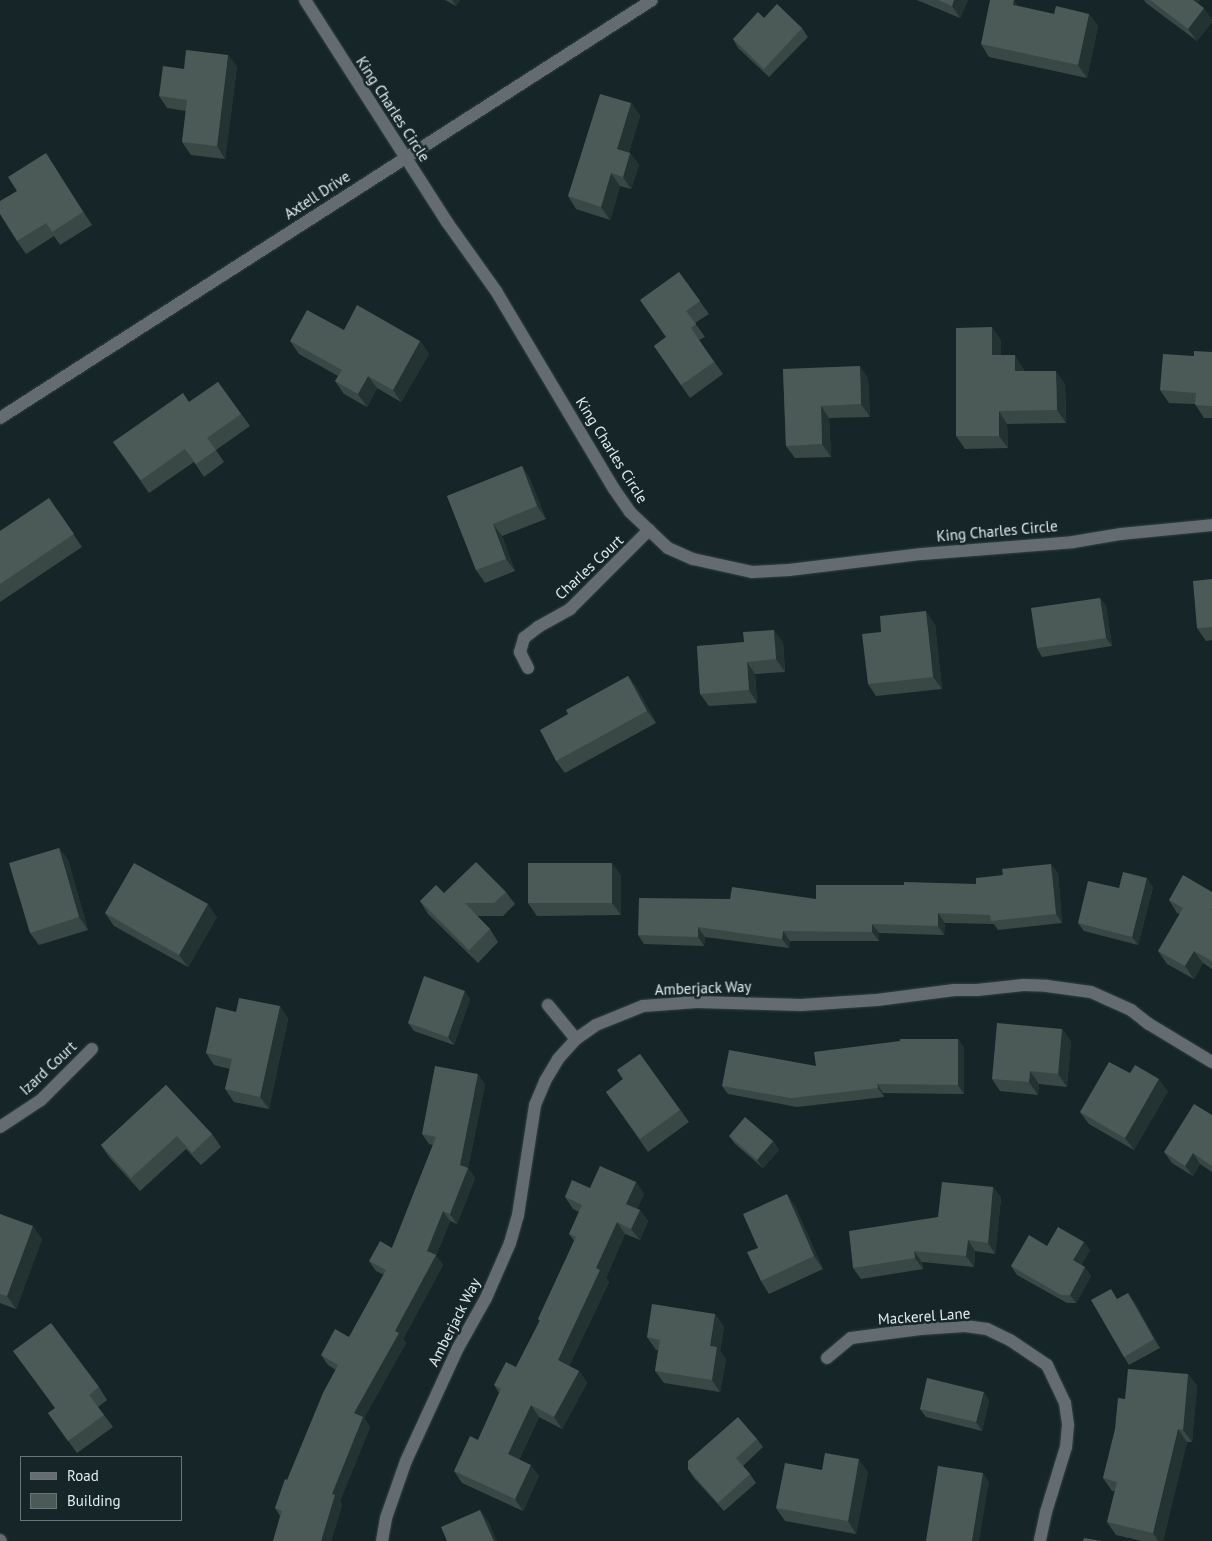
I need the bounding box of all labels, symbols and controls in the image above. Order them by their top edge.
street label: King Charles Circle [352,53,434,165]
street label: Axtell Drive [281,167,353,223]
street label: King Charles Circle [572,394,652,506]
street label: King Charles Circle [936,517,1058,545]
street label: Charles Court [551,531,627,603]
street label: Amberjack Way [654,977,752,999]
street label: Izard Court [16,1037,80,1099]
street label: Amberjack Way [424,1275,484,1369]
street label: Mackerel Lane [877,1304,971,1328]
legend [20,1456,182,1521]
text: Road [67,1466,99,1485]
text: Building [67,1491,121,1510]

